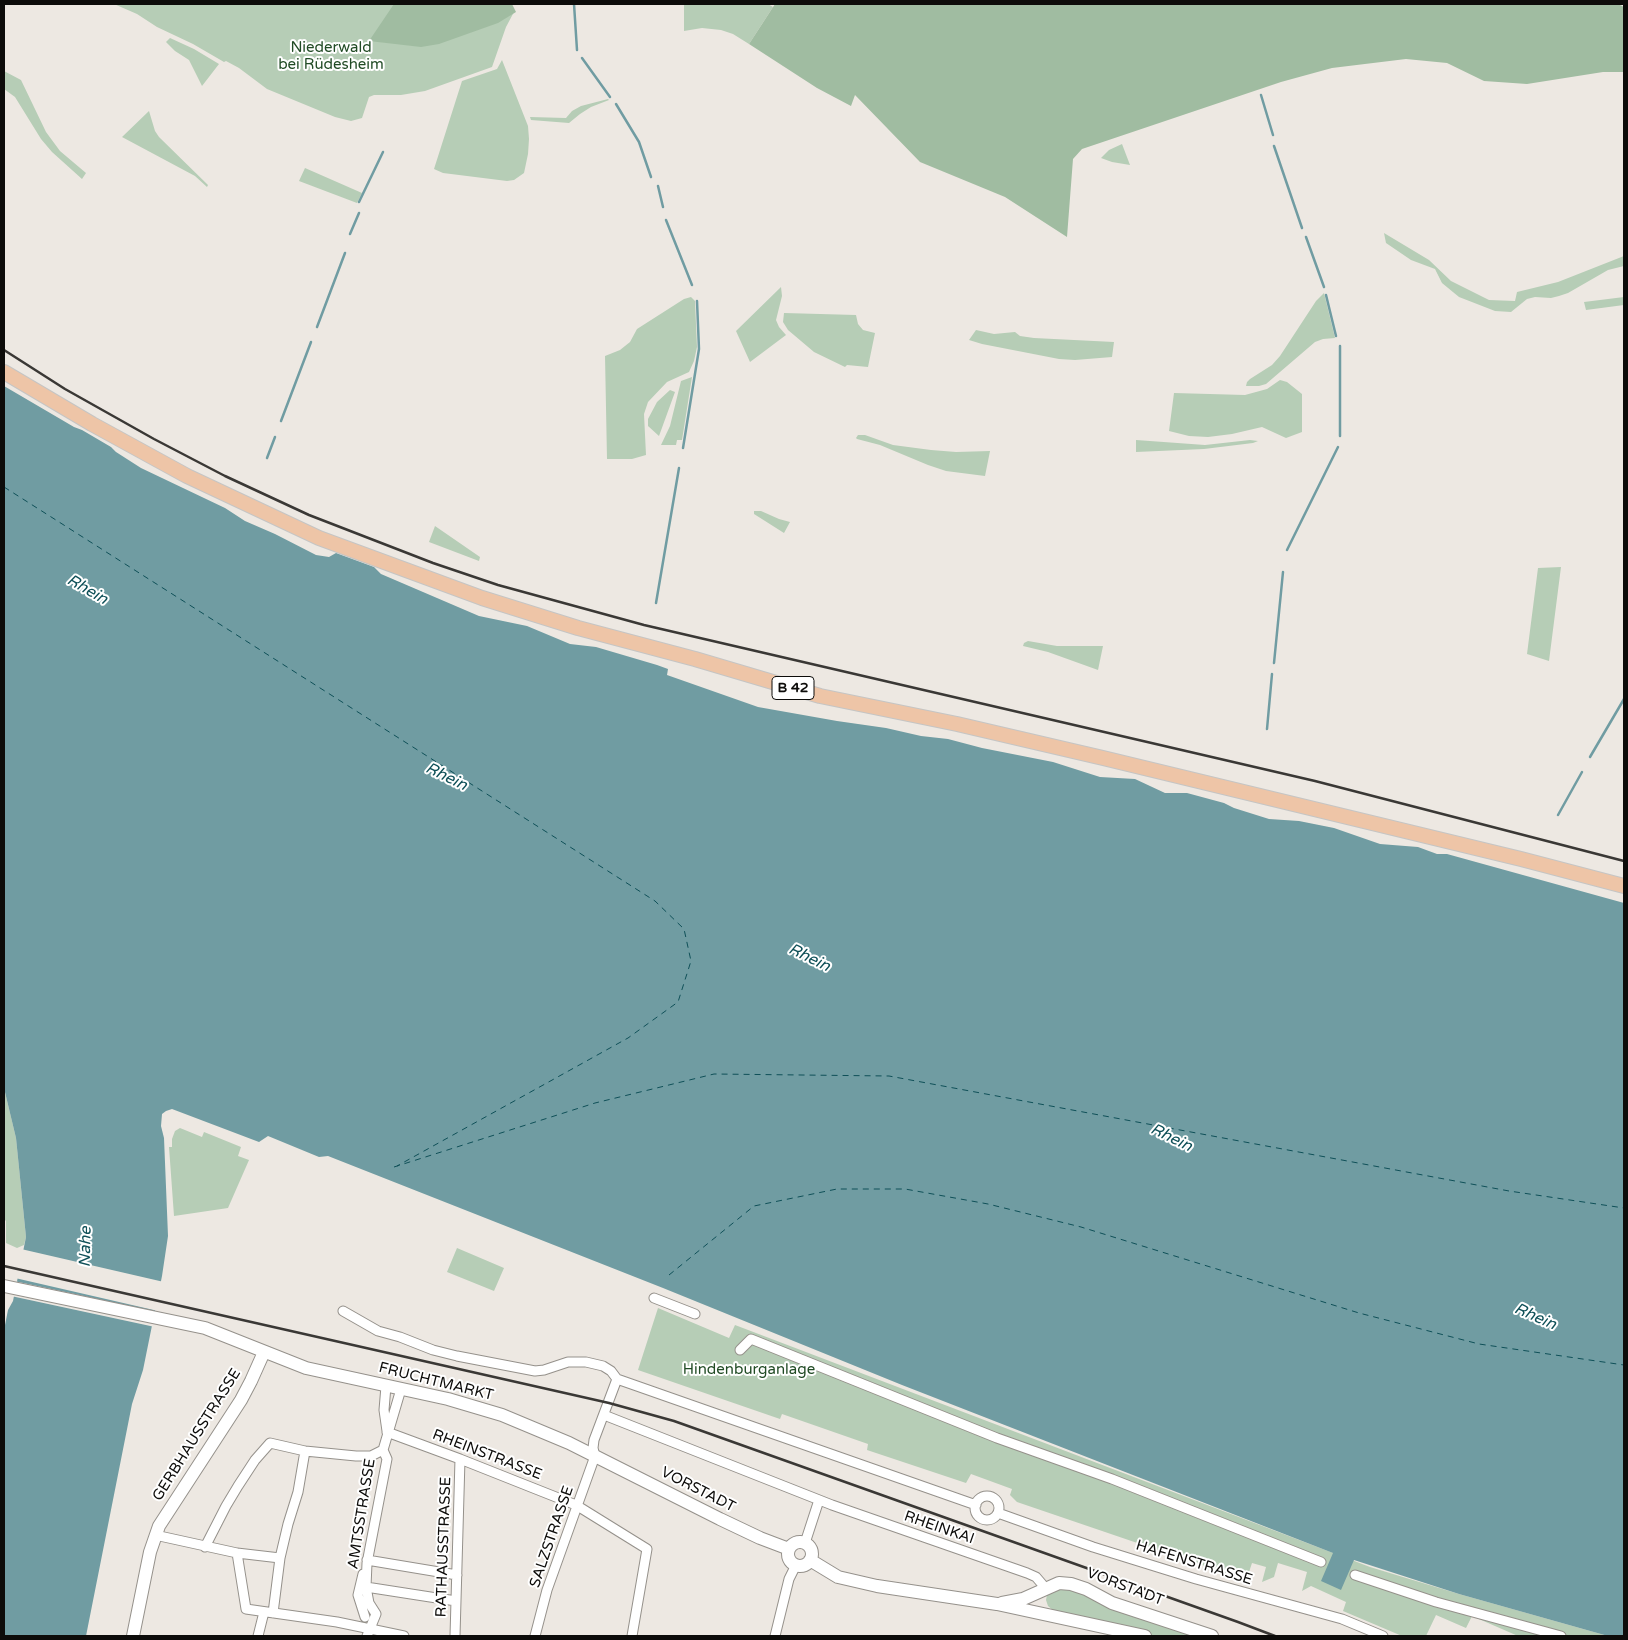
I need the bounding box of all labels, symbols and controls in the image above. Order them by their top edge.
park label: Niederwald bei Rüdesheim [278,39,384,74]
water label: Rhein [63,571,111,609]
road number: B 42 [772,676,814,700]
water label: Rhein [422,759,470,795]
water label: Rhein [785,940,833,976]
water label: Rhein [1147,1120,1195,1156]
water label: Nahe [76,1227,96,1267]
water label: Rhein [1511,1299,1559,1335]
street label: FRUCHTMARKT [377,1359,495,1405]
park label: Hindenburganlage [683,1361,815,1379]
street label: GERBHAUSSTRASSE [149,1366,245,1504]
street label: RHEINSTRASSE [430,1426,544,1484]
street label: AMTSSTRASSE [344,1457,380,1571]
street label: VORSTADT [658,1464,738,1516]
street label: RATHAUSSTRASSE [433,1476,455,1618]
street label: SALZSTRASSE [526,1484,578,1590]
street label: RHEINKAI [902,1508,976,1548]
street label: HAFENSTRASSE [1134,1537,1254,1589]
street label: VORSTADT [1084,1564,1166,1610]

